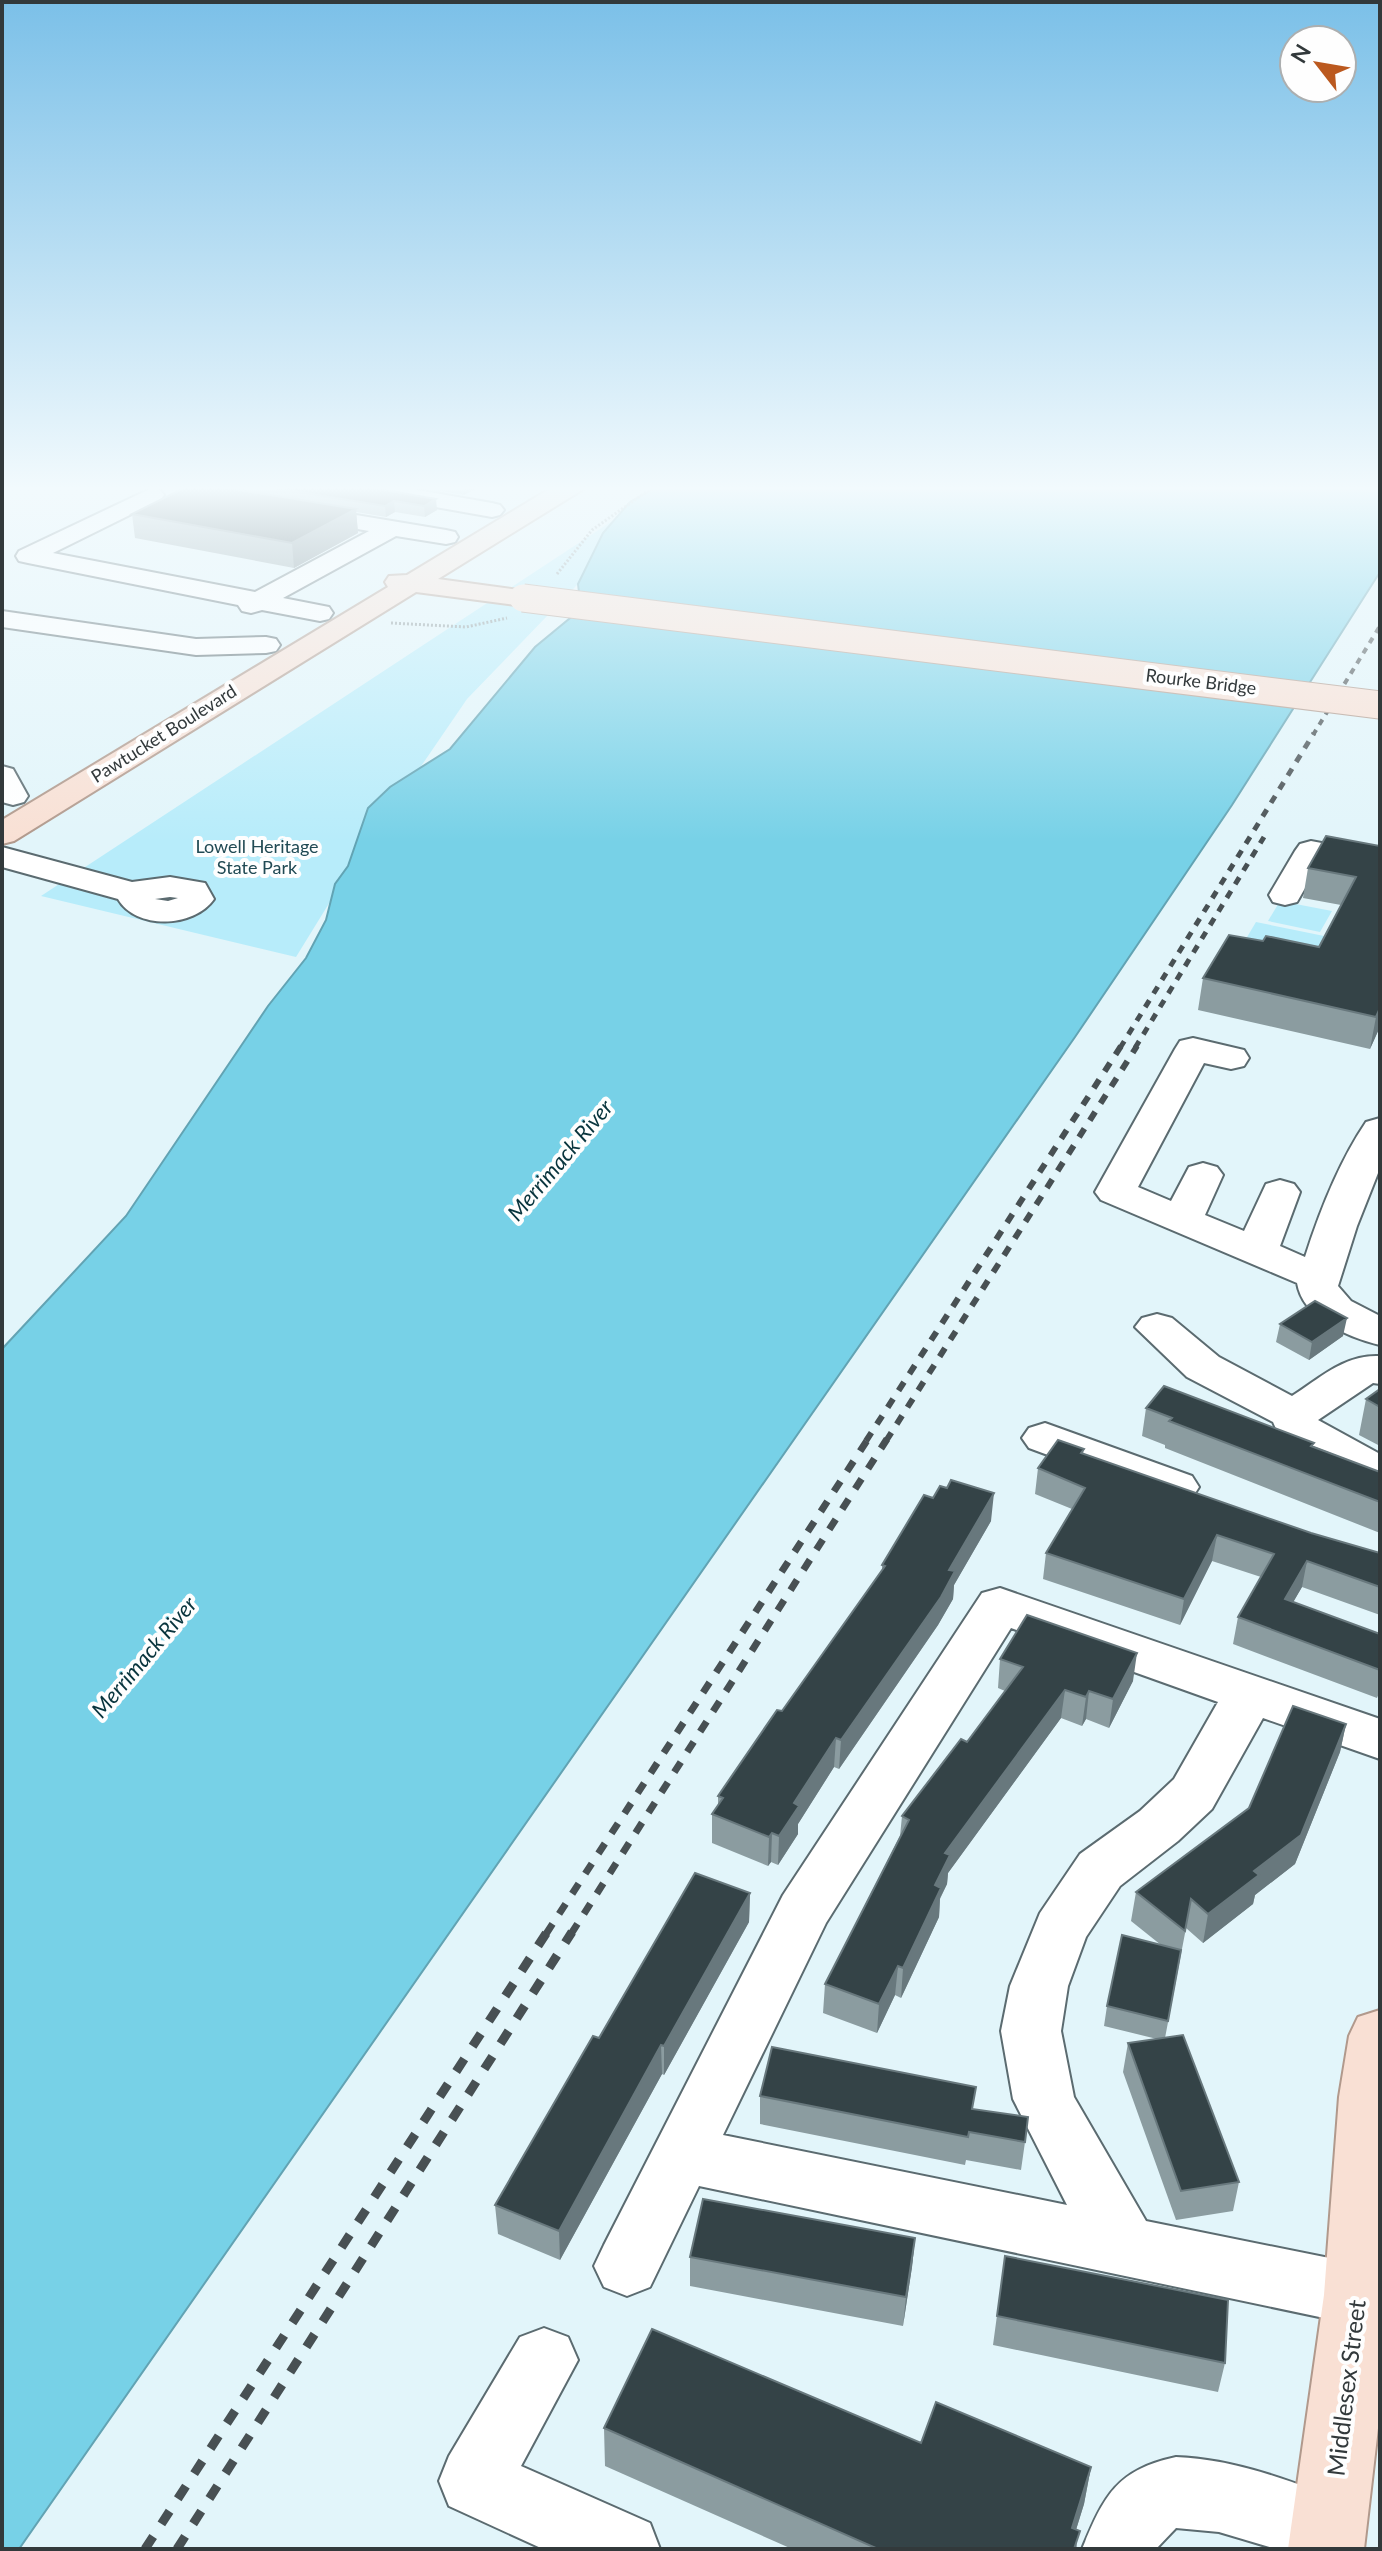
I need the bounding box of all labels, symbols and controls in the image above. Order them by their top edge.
north arrow [1278,24,1358,104]
text: N [1284,39,1316,68]
street label: Rourke Bridge [1145,663,1258,699]
street label: Pawtucket Boulevard [87,679,240,787]
park label: Lowell Heritage State Park [195,835,319,878]
water label: Merrimack River [501,1093,618,1226]
water label: Merrimack River [85,1590,202,1723]
street label: Middlesex Street [1320,2298,1371,2478]

